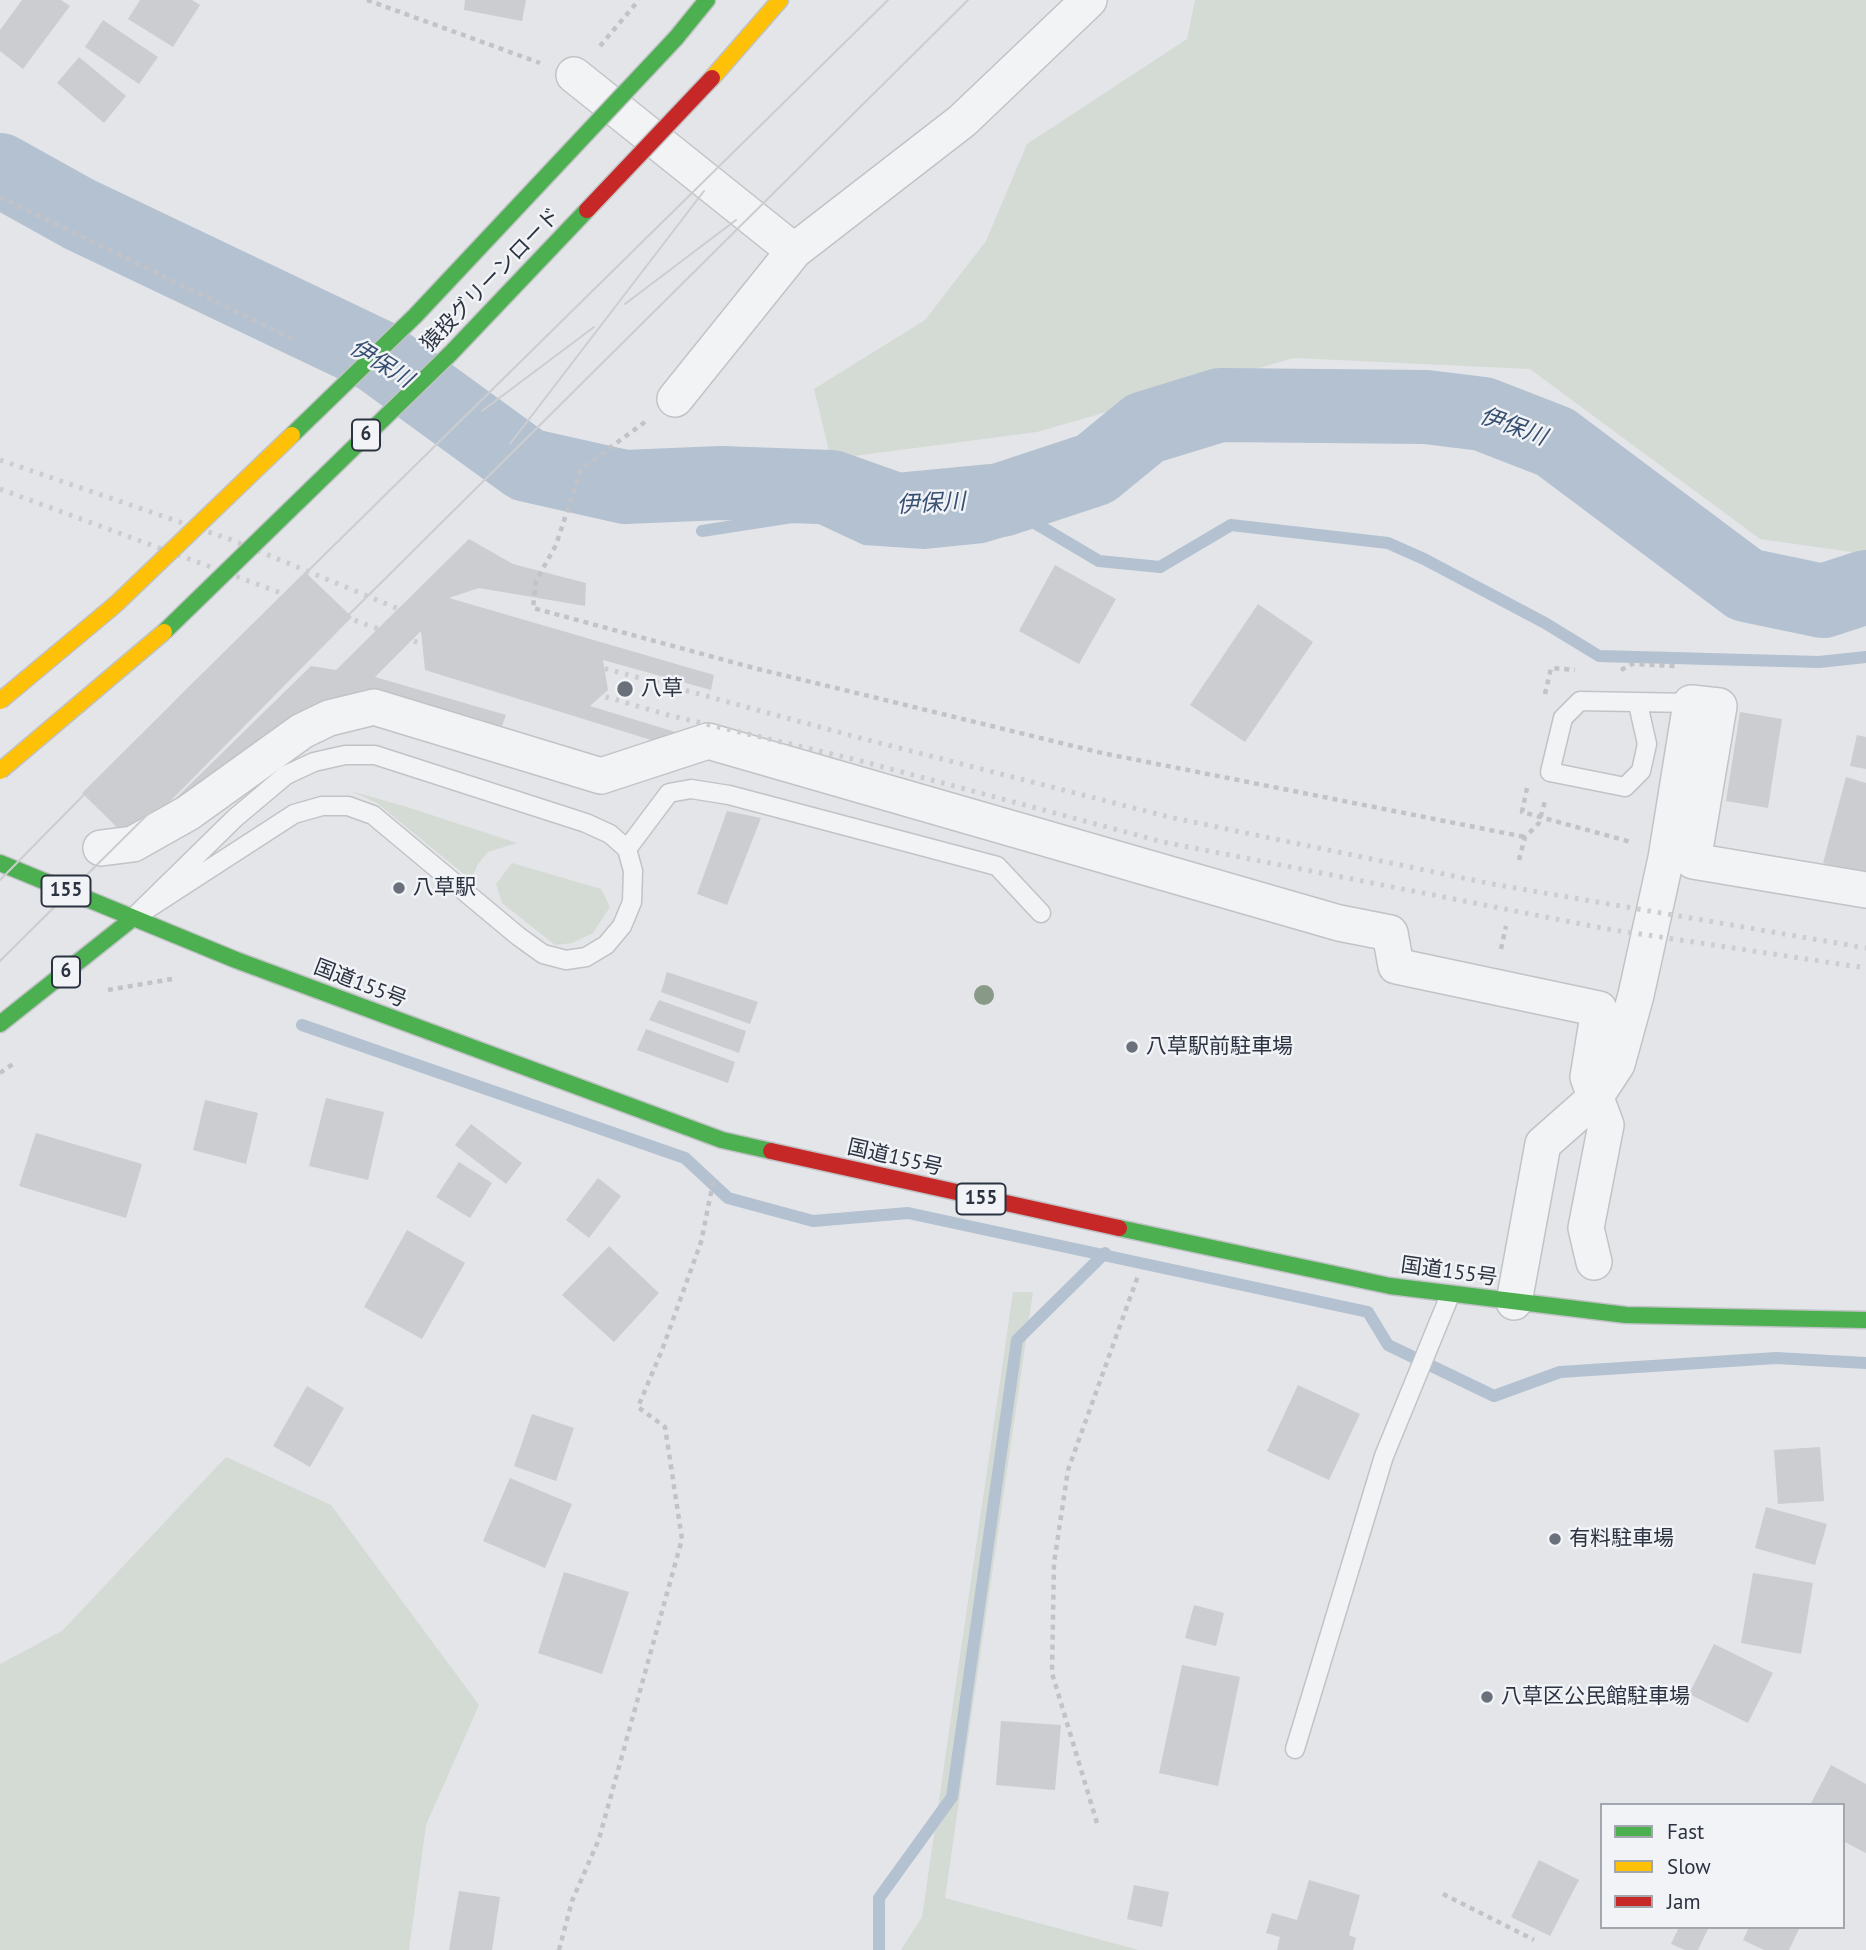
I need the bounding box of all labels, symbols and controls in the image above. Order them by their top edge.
street label: 猿投グリーンロード [416,203,566,357]
water label: 伊保川 [344,334,418,394]
water label: 伊保川 [1476,402,1550,452]
road number: 6 [352,420,380,450]
water label: 伊保川 [896,488,966,520]
place label: 八草 [641,676,683,702]
marker: 八草 [615,679,635,699]
place label: 八草駅 [413,875,476,901]
road number: 155 [42,876,90,906]
marker: 八草駅 [391,880,407,896]
street label: 国道155号 [310,955,410,1013]
road number: 6 [52,956,80,988]
place label: 八草駅前駐車場 [1146,1034,1293,1060]
marker: 八草駅前駐車場 [1124,1039,1140,1055]
street label: 国道155号 [845,1135,945,1181]
road number: 155 [956,1184,1006,1214]
street label: 国道155号 [1399,1253,1499,1291]
place label: 有料駐車場 [1569,1526,1674,1552]
marker: 有料駐車場 [1547,1531,1563,1547]
place label: 八草区公民館駐車場 [1501,1684,1690,1710]
marker: 八草区公民館駐車場 [1479,1689,1495,1705]
legend [1600,1803,1845,1929]
text: Fast [1667,1818,1704,1845]
text: Slow [1667,1853,1711,1880]
text: Jam [1667,1888,1701,1915]

